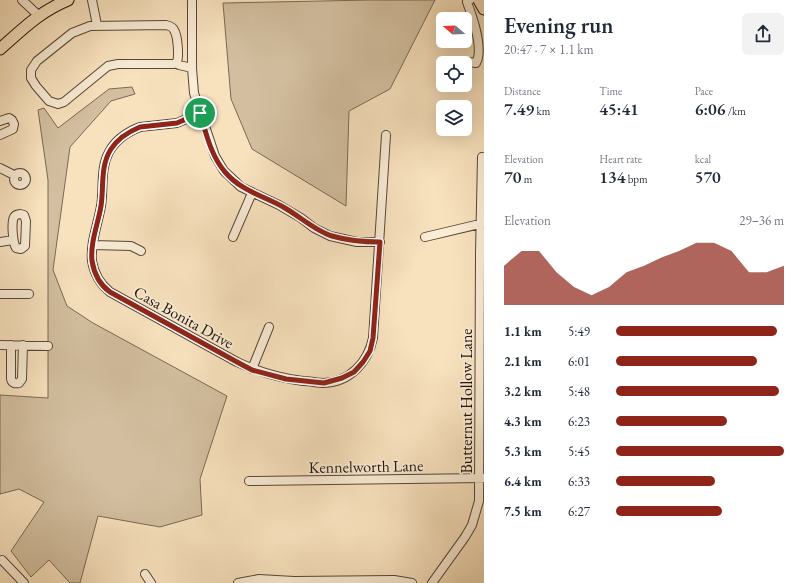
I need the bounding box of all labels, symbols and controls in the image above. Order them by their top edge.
text: Evening run [504,11,613,40]
north arrow [436,12,472,48]
map controls [436,12,472,136]
button: share [742,13,784,55]
text: 20:47 · 7 × 1.1 km [504,41,594,58]
button: locate [436,56,472,92]
text: Distance [504,84,541,98]
text: Time [599,84,622,98]
text: Pace [695,84,713,98]
pin [183,96,217,130]
text: 7.49 [504,98,534,120]
text: 45:41 [599,98,639,120]
text: 6:06 [695,98,725,120]
button: layers [436,100,472,136]
icon: arrive [189,102,211,124]
text: km [534,104,550,118]
text: /km [725,104,746,118]
text: Elevation [504,152,544,166]
text: Heart rate [599,152,642,166]
text: kcal [695,152,711,166]
text: 70 [504,166,521,188]
text: 134 [599,166,626,188]
text: 570 [695,166,721,188]
text: m [521,172,532,186]
text: bpm [626,172,648,186]
text: Elevation [504,212,551,229]
text: 29–36 m [739,212,784,229]
street label: Casa Bonita Drive [130,281,237,354]
text: 1.1 km [504,323,542,340]
text: 5:49 [568,323,590,340]
street label: Butternut Hollow Lane [456,328,477,474]
text: 2.1 km [504,353,542,370]
text: 6:01 [568,353,590,370]
text: 3.2 km [504,383,542,400]
text: 5:48 [568,383,590,400]
text: 4.3 km [504,413,542,430]
text: 6:23 [568,413,590,430]
text: 5.3 km [504,443,542,460]
text: 5:45 [568,443,590,460]
street label: Kennelworth Lane [308,455,424,478]
text: 6.4 km [504,473,542,490]
text: 6:33 [568,473,590,490]
text: 7.5 km [504,503,542,520]
text: 6:27 [568,503,590,520]

